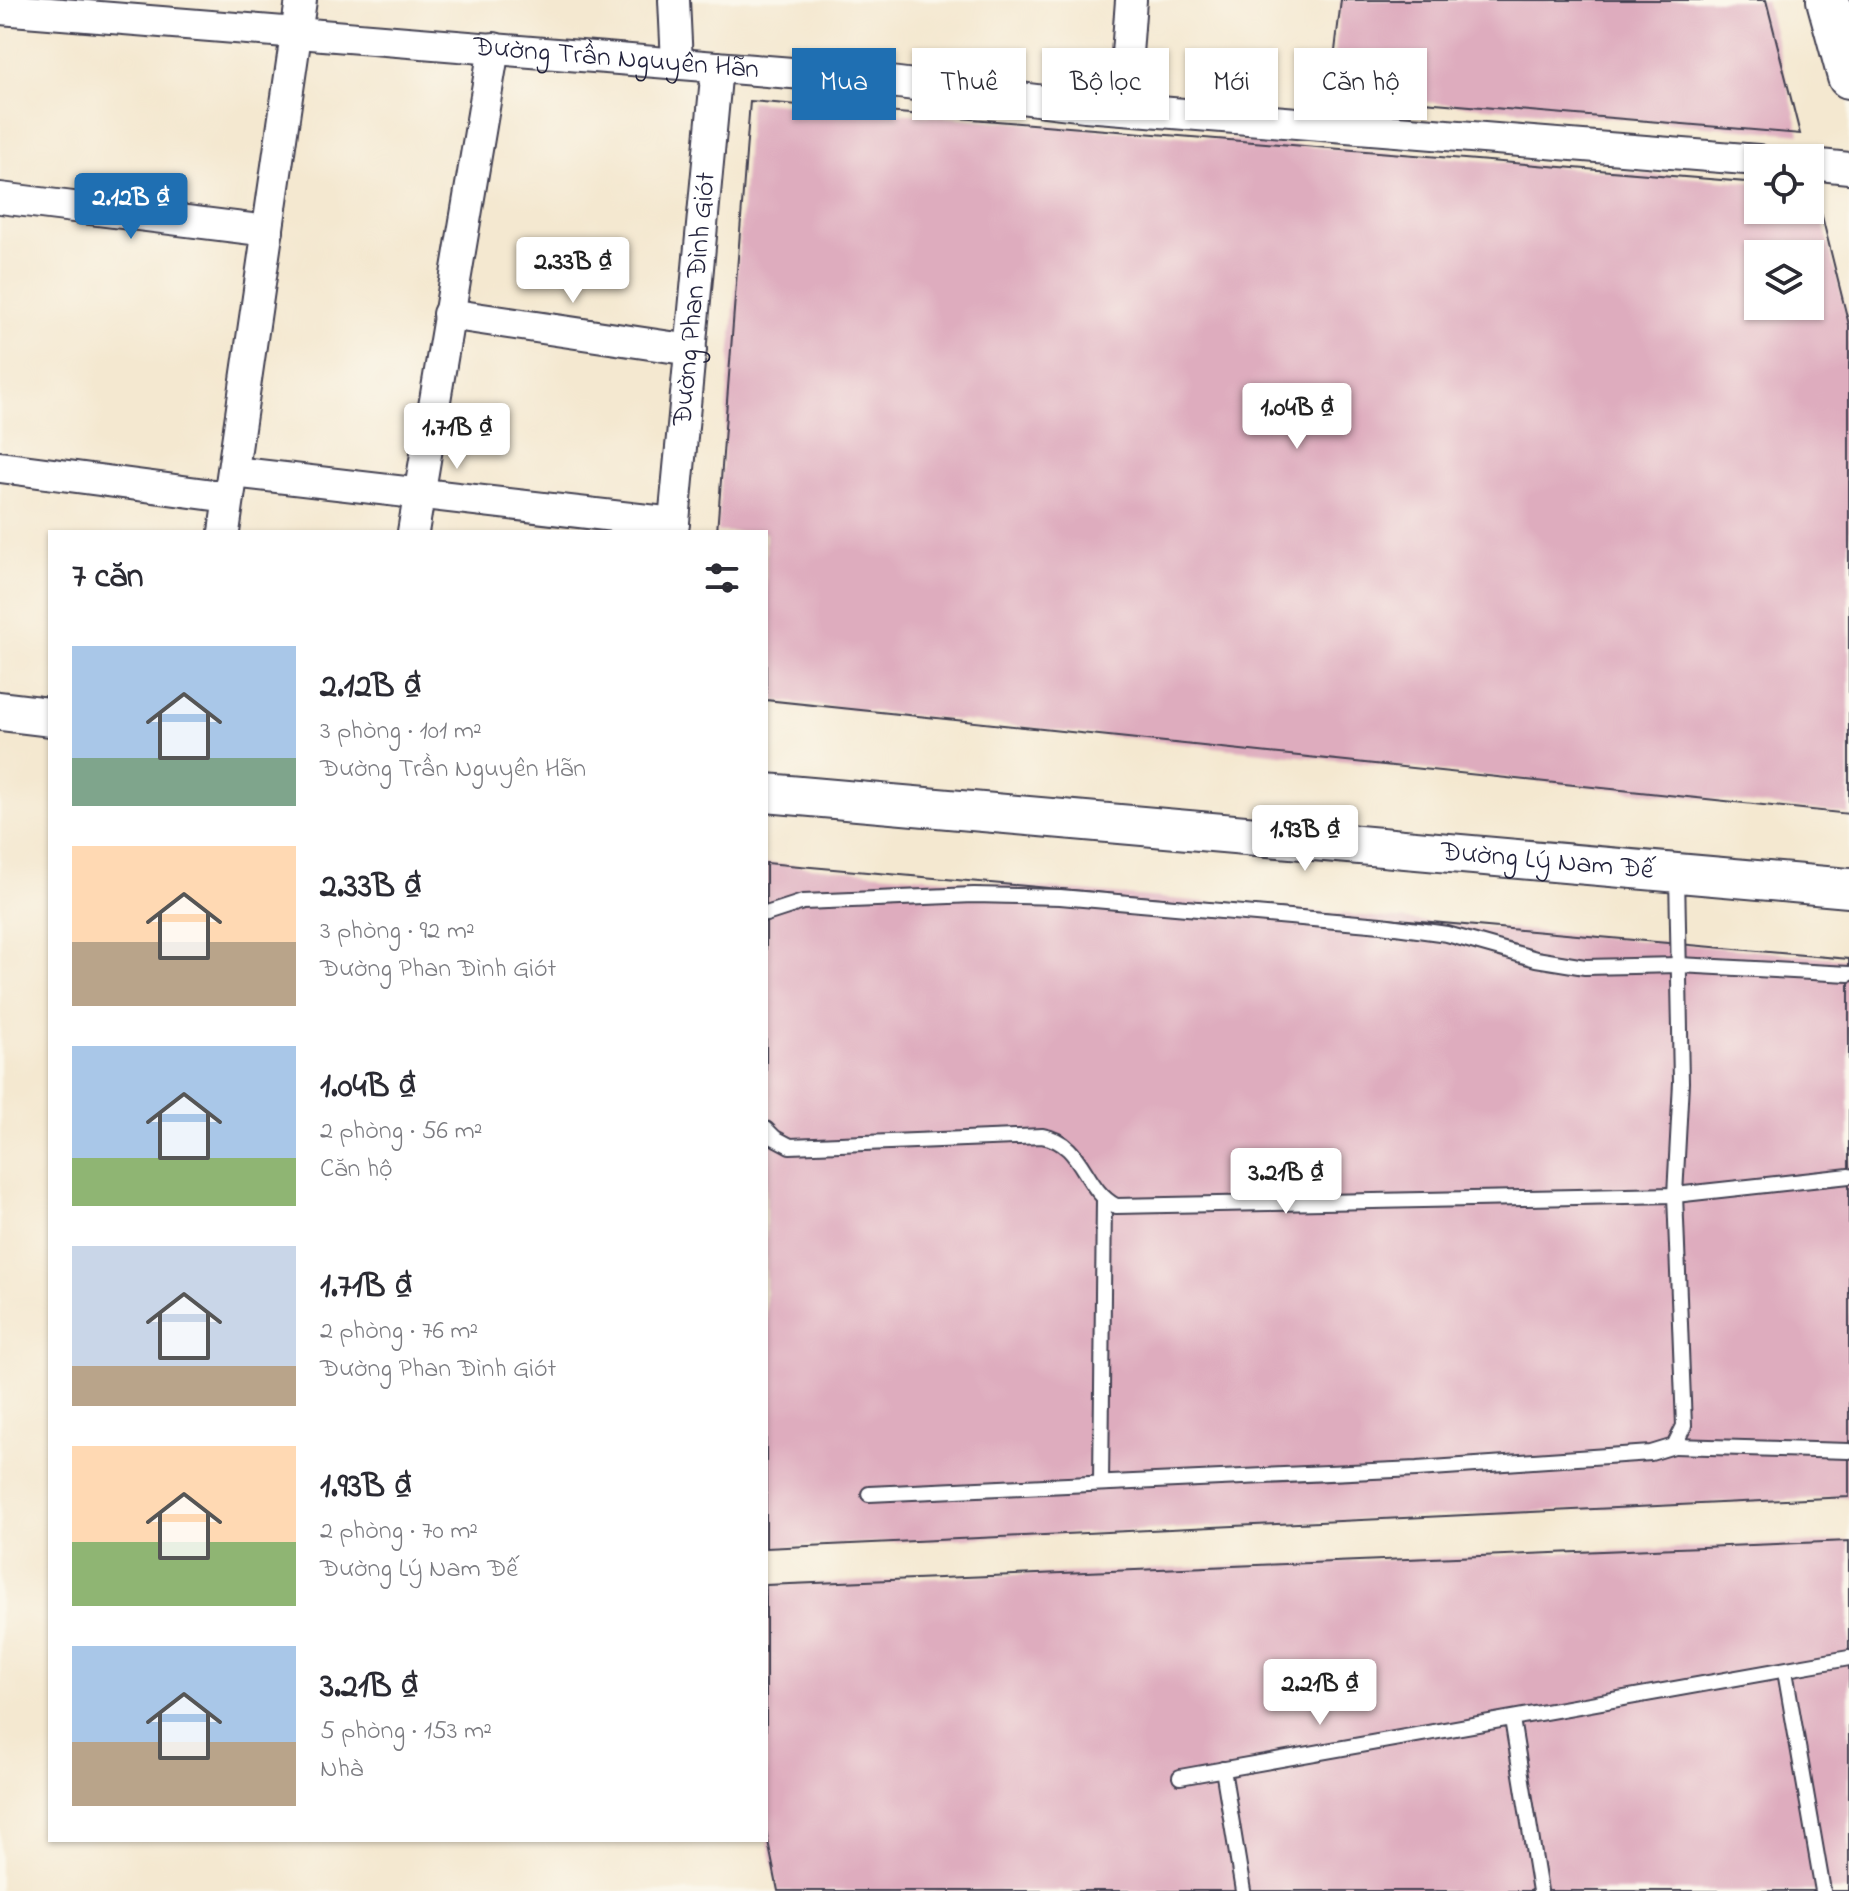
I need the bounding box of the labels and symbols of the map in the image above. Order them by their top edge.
street label: Đường Trần Nguyên Hãn [470,27,761,91]
street label: Đường Phan Đình Giót [663,170,727,429]
pin: 2.12B ₫ [57,173,205,241]
pin: 2.33B ₫ [499,237,647,305]
pin: 1.04B ₫ [1223,383,1371,451]
pin: 1.71B ₫ [383,403,531,471]
pin: 1.93B ₫ [1231,805,1379,873]
street label: Đường Lý Nam Đế [1438,832,1658,891]
pin: 3.21B ₫ [1212,1148,1360,1216]
pin: 2.21B ₫ [1246,1659,1394,1727]

